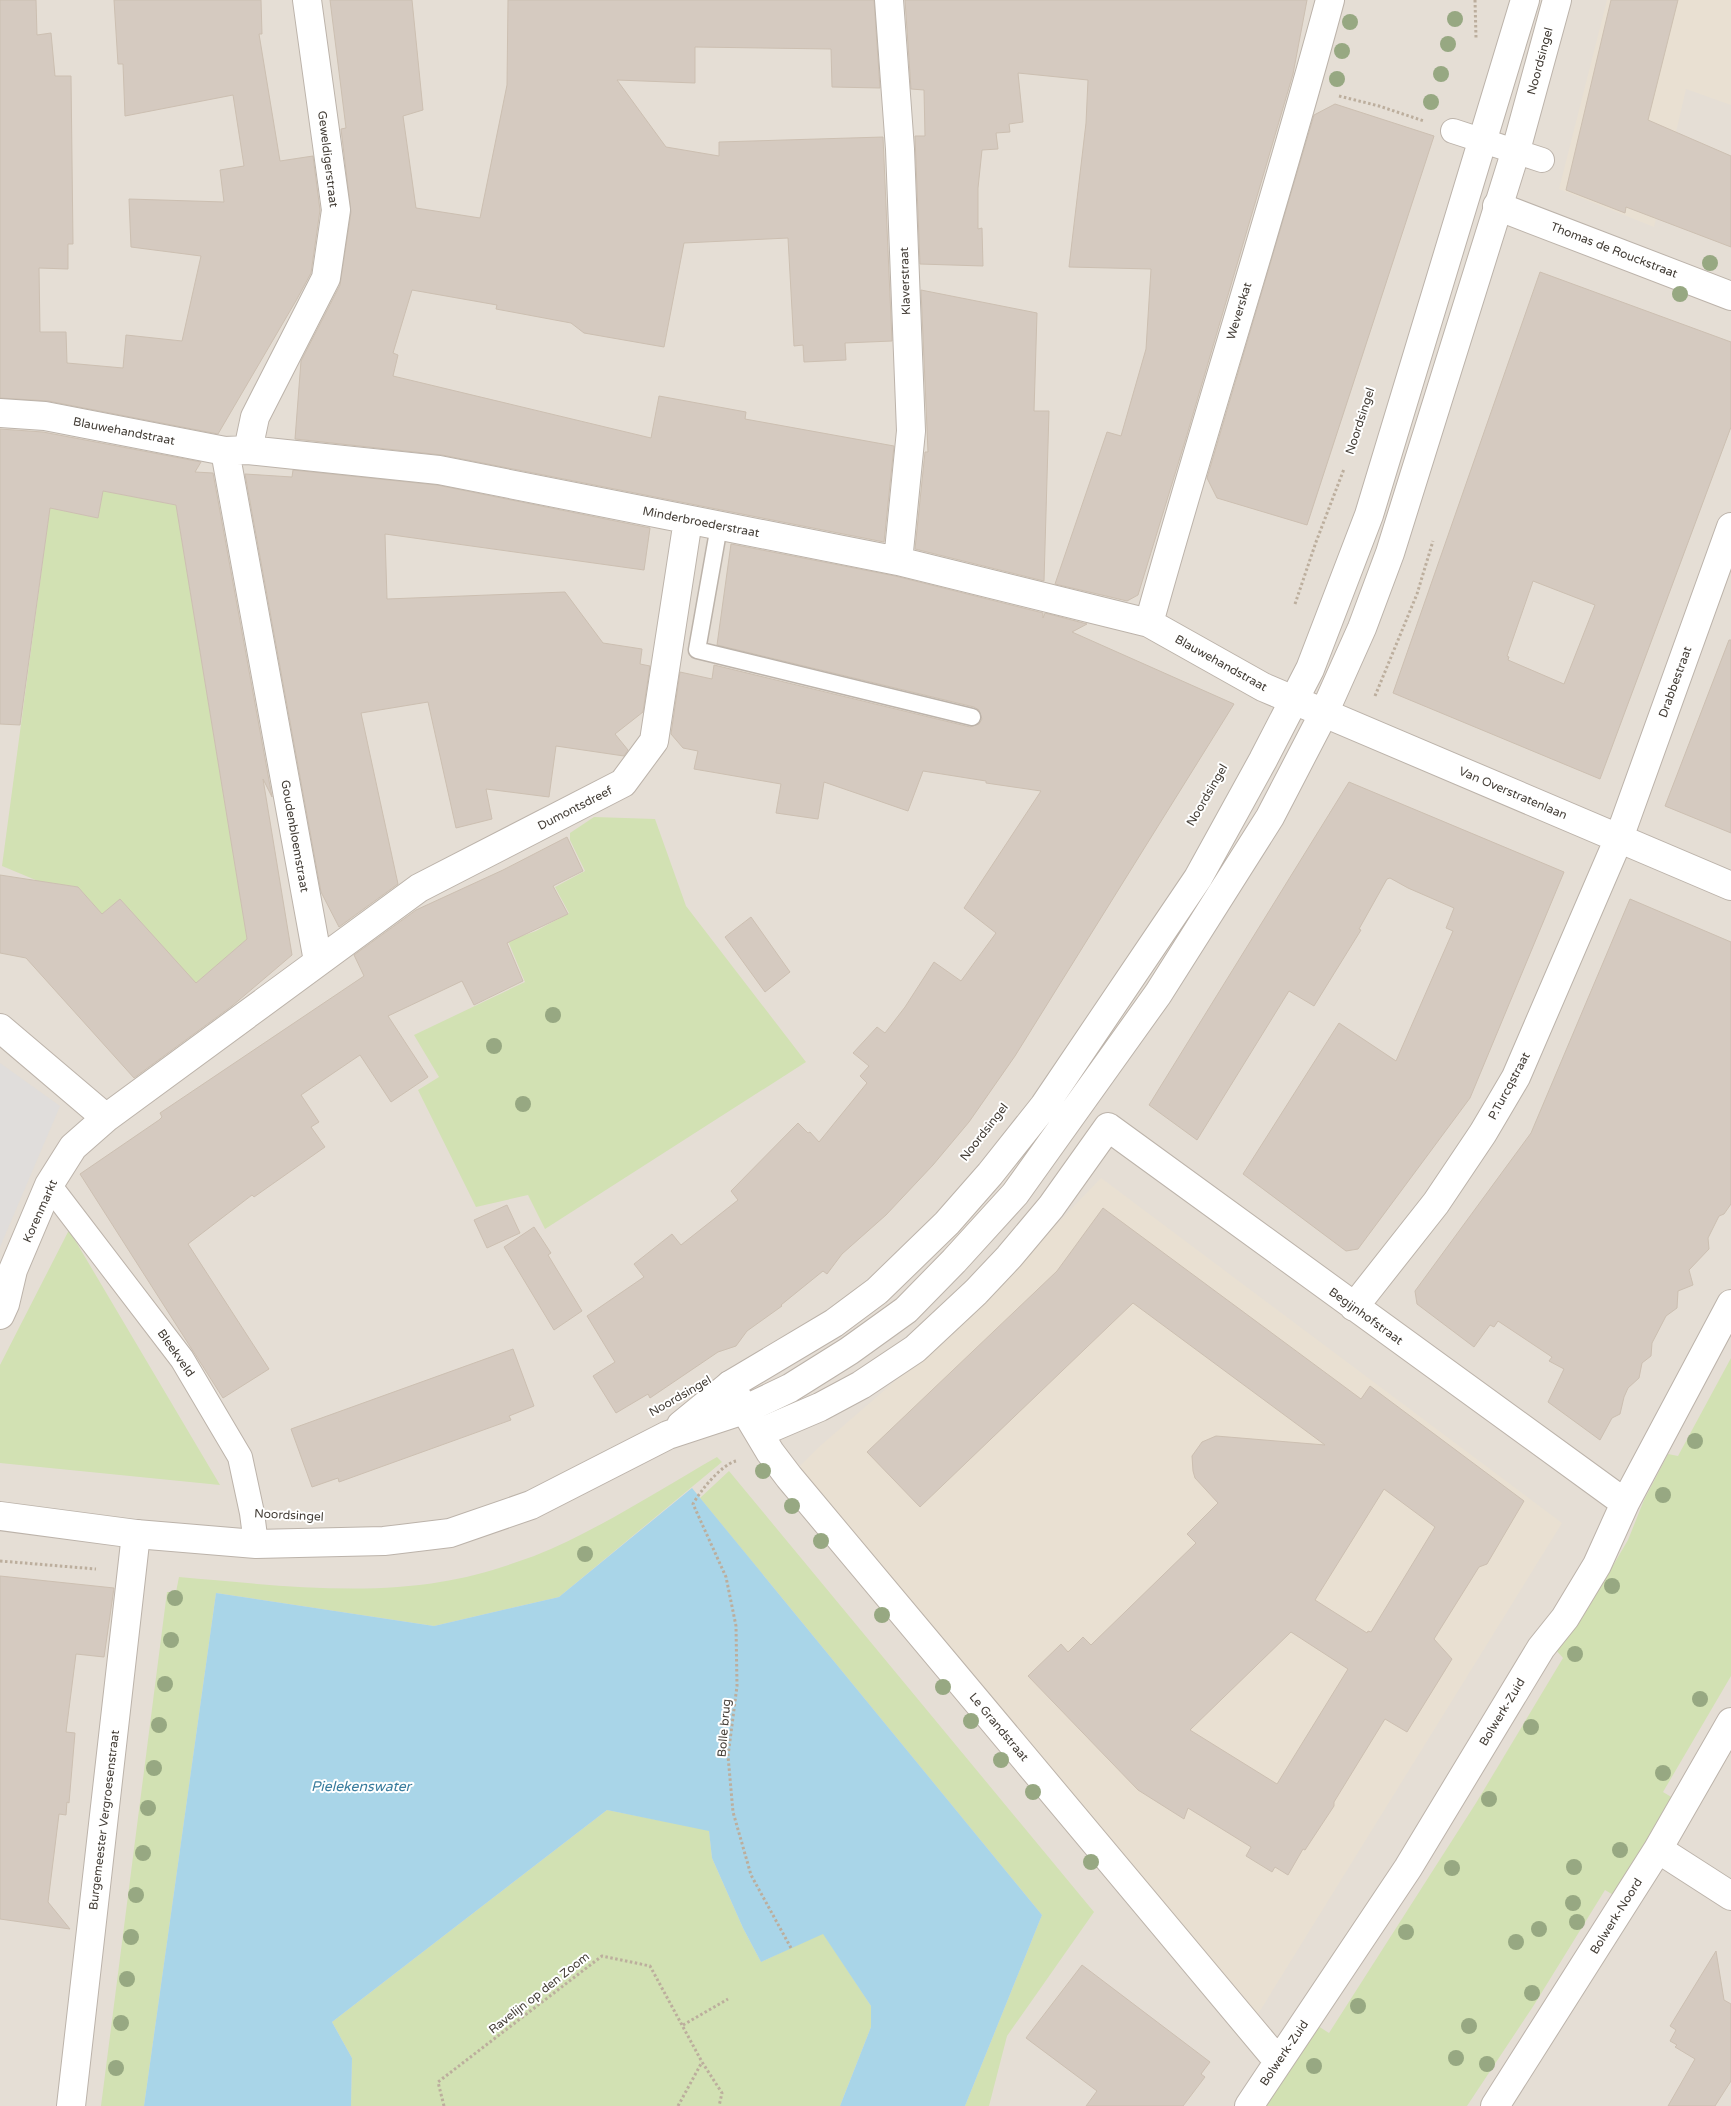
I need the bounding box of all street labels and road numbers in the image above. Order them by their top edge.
street label: Noordsingel [1524,26,1556,96]
street label: Geweldigerstraat [315,110,341,209]
street label: Thomas de Rouckstraat [1549,219,1680,281]
street label: Klaverstraat [897,246,913,315]
street label: Weverskat [1224,280,1254,341]
street label: Noordsingel [1343,386,1377,456]
street label: Blauwehandstraat [72,414,176,448]
street label: Minderbroederstraat [641,504,761,540]
street label: Blauwehandstraat [1172,632,1270,694]
street label: Drabbestraat [1656,644,1695,720]
street label: Noordsingel [1184,761,1230,829]
street label: Van Overstratenlaan [1457,764,1569,822]
street label: Goudenbloemstraat [278,779,312,894]
street label: Dumontsdreef [535,783,615,833]
street label: P.Turcqstraat [1485,1049,1533,1122]
street label: Noordsingel [957,1100,1011,1164]
street label: Korenmarkt [20,1177,60,1245]
street label: Begijnhofstraat [1326,1284,1406,1348]
street label: Bleekveld [154,1326,198,1380]
street label: Noordsingel [646,1373,714,1419]
street label: Noordsingel [254,1506,324,1524]
street label: Bolwerk-Zuid [1476,1676,1528,1748]
street label: Le Grandstraat [966,1690,1032,1764]
street label: Bolle brug [714,1698,734,1758]
street label: Burgemeester Vergroesenstraat [86,1729,122,1911]
street label: Bolwerk-Noord [1587,1875,1645,1957]
street label: Ravelijn op den Zoom [486,1949,592,2037]
street label: Bolwerk-Zuid [1257,2017,1311,2089]

